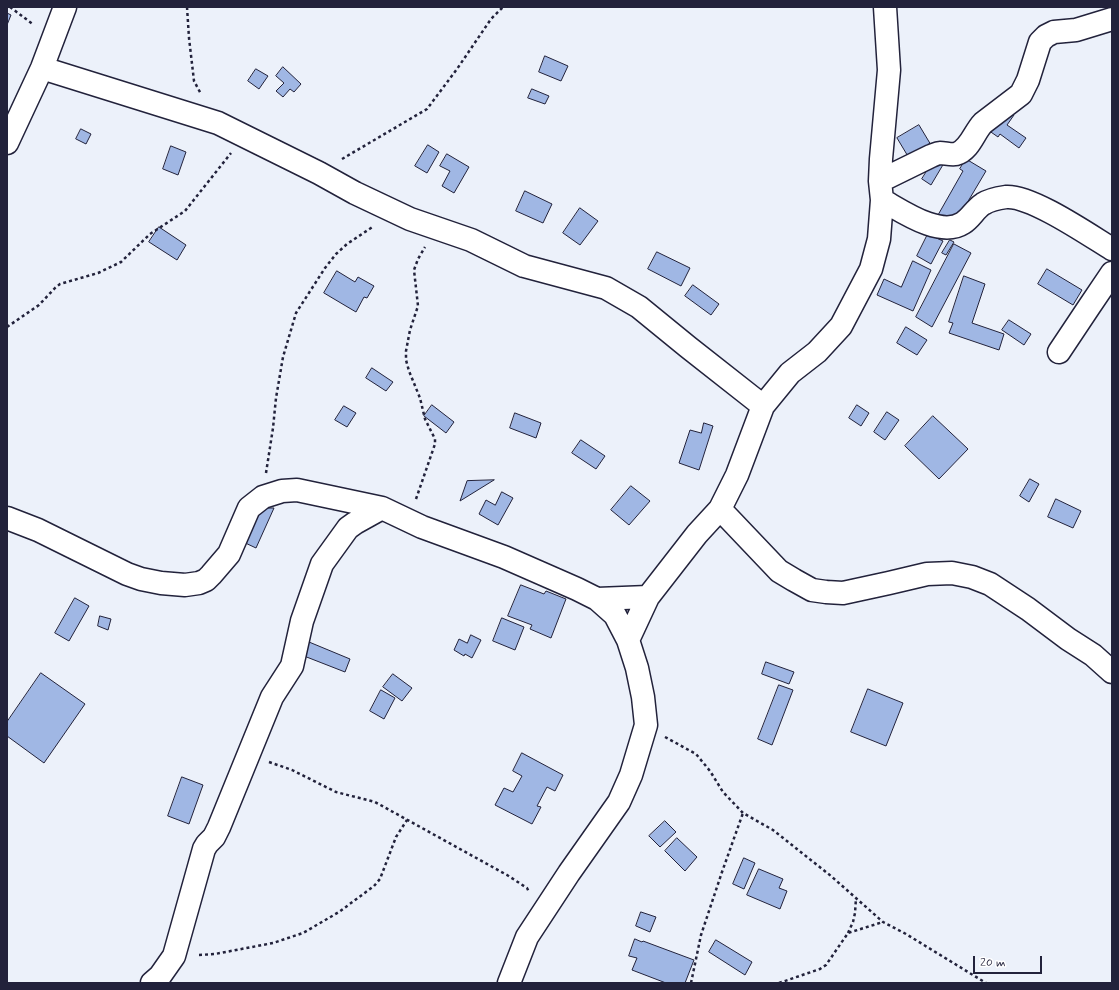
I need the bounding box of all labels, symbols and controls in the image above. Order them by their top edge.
scale bar [975,948,1044,974]
text: 20 m [980,955,1006,971]

